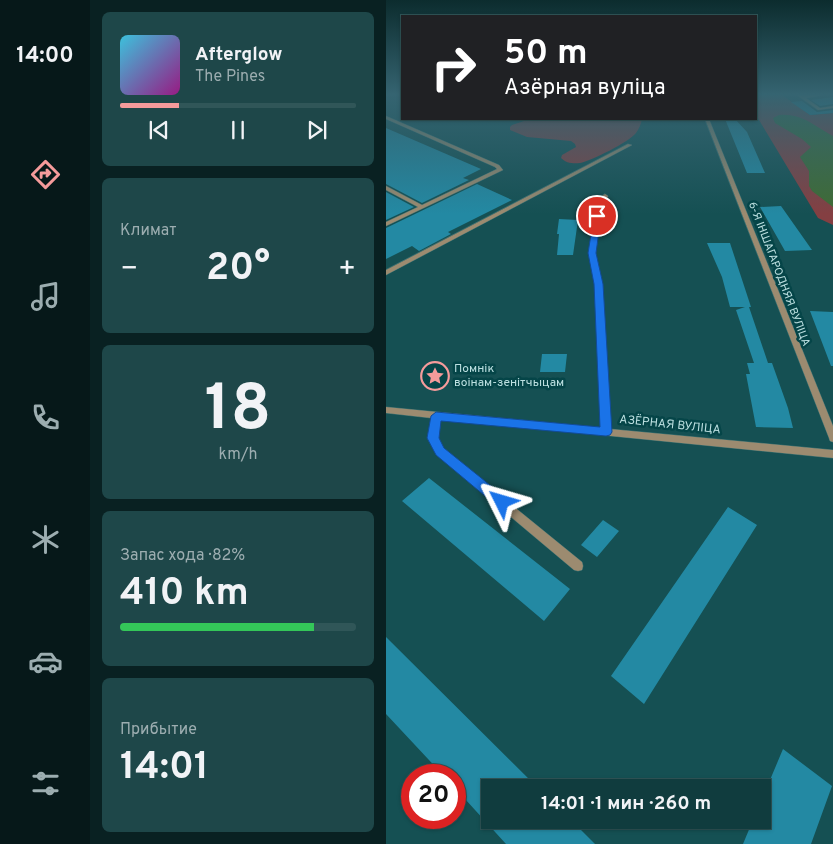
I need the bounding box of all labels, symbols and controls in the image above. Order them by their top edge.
text: 50 m [504,32,588,76]
icon: right [421,35,486,100]
text: 14:00 [16,43,74,70]
text: Afterglow [195,43,283,67]
text: The Pines [195,67,265,87]
text: Азёрная вуліца [504,75,666,102]
icon: previous [145,116,173,144]
icon: pause [224,116,252,144]
icon: next [303,116,331,144]
icon: directions [28,157,63,192]
pin [576,195,618,237]
street label: 6-Я ІНШАГАРОДНЯЯ ВУЛІЦА [745,200,813,348]
icon: arrive [583,202,611,230]
text: Климат [120,221,177,241]
text: 20° [206,245,270,294]
text: − [120,252,138,288]
text: + [338,252,356,288]
icon: music [28,279,63,314]
place icon: Помнік воінам-зенітчыцам [420,361,450,391]
place label: Помнік воінам-зенітчыцам [454,361,564,391]
text: 18 [205,371,271,453]
icon: phone [28,400,63,435]
street label: АЗЁРНАЯ ВУЛІЦА [619,412,721,438]
text: km/h [219,445,257,465]
position arrow [475,475,527,527]
icon: climate [28,522,63,557]
text: Запас хода · 82% [120,546,245,566]
text: 410 km [120,570,249,619]
icon: car [28,644,63,679]
text: Прибытие [120,720,197,740]
text: 14:01 [120,744,209,793]
speed limit sign: 20 [401,764,466,829]
icon: filters [28,766,63,801]
text: 14:01 · 1 мин · 260 m [541,792,711,816]

